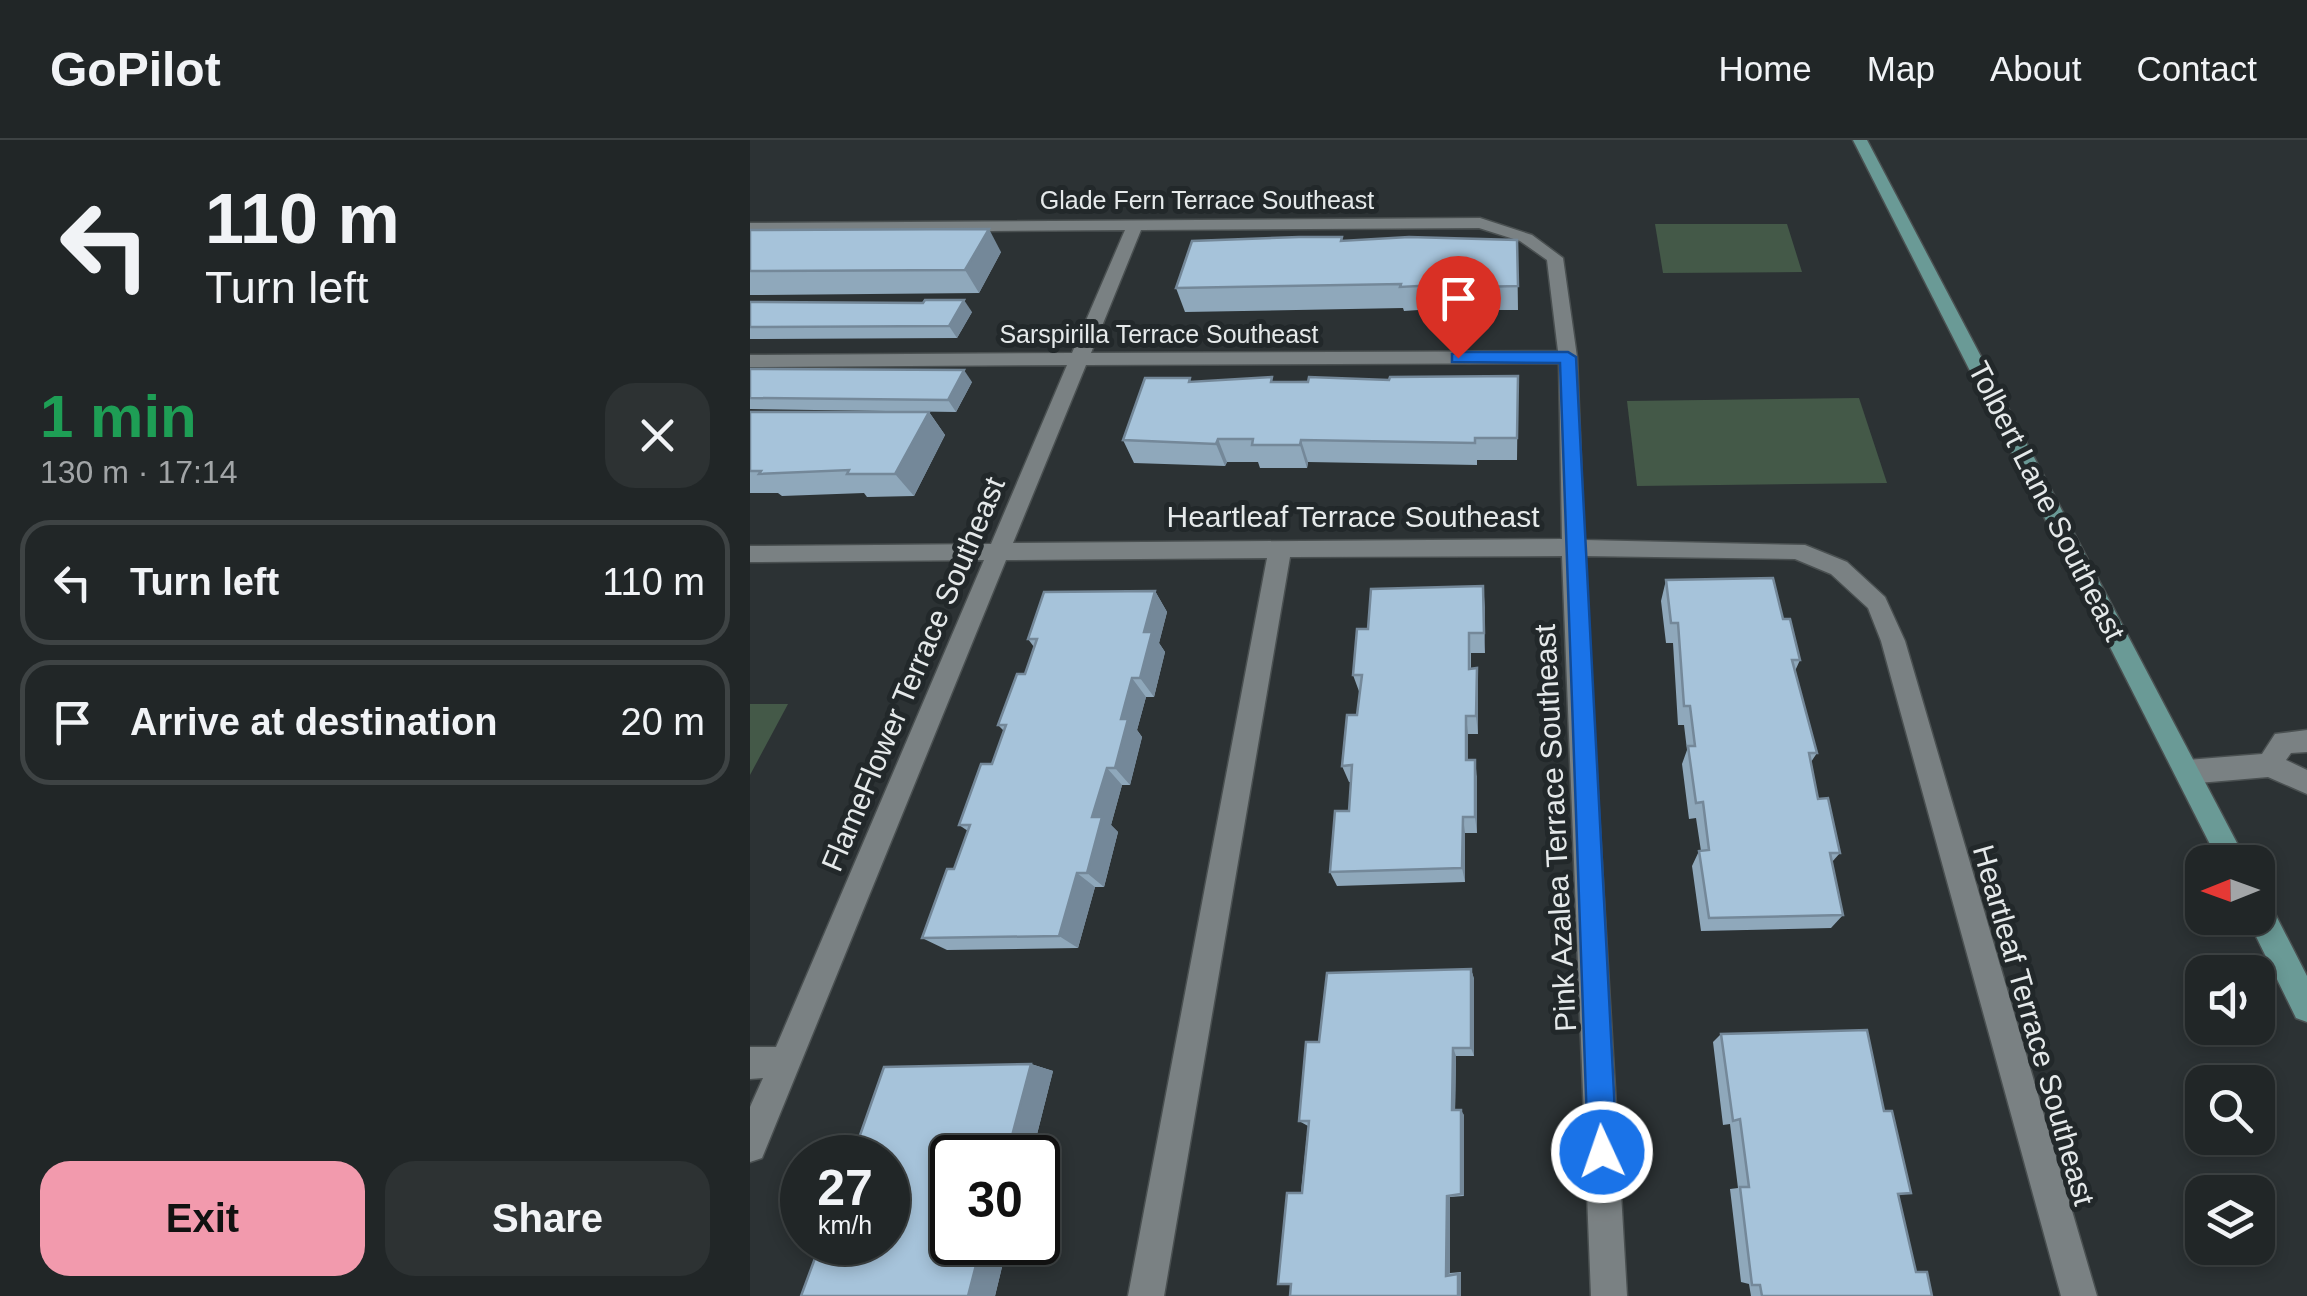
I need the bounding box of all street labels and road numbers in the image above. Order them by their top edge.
street label: Glade Fern Terrace Southeast [1040,186,1374,214]
street label: Sarspirilla Terrace Southeast [999,320,1319,348]
street label: Tolbert Lane Southeast [1962,356,2132,647]
street label: FlameFlower Terrace Southeast [815,472,1011,876]
street label: Heartleaf Terrace Southeast [1167,500,1540,533]
street label: Pink Azalea Terrace Southeast [1528,623,1582,1033]
street label: Heartleaf Terrace Southeast [1967,841,2101,1209]

